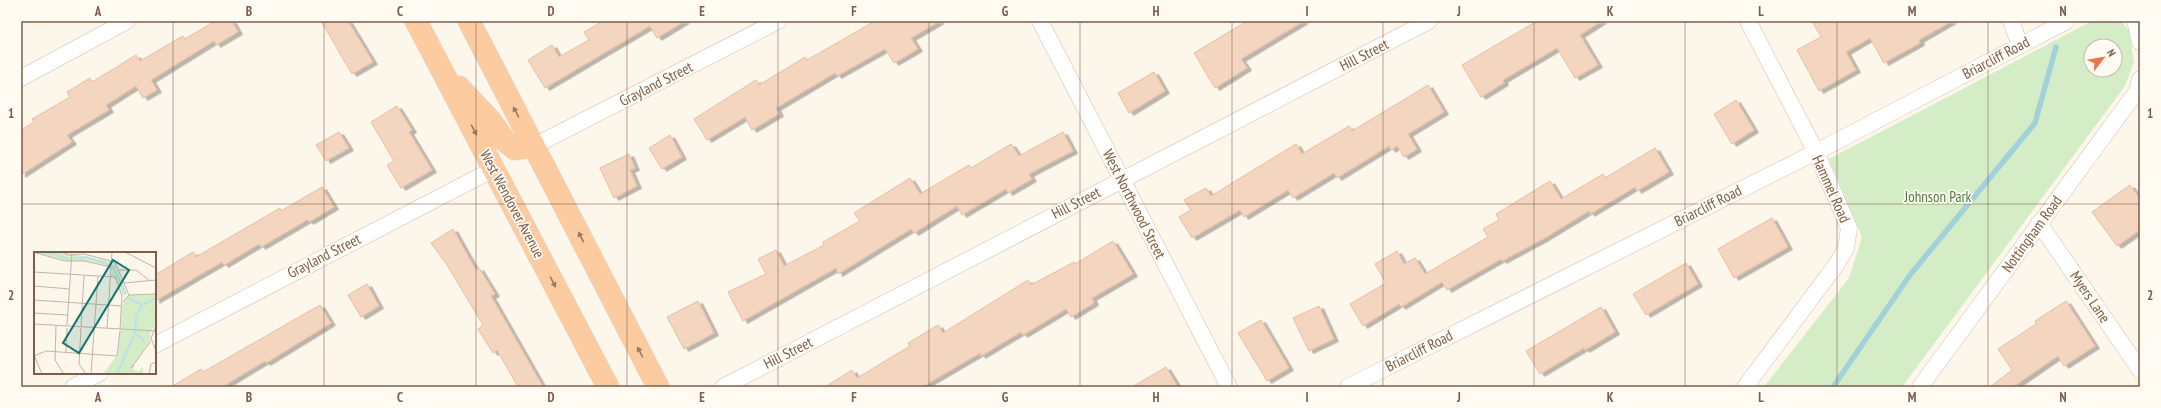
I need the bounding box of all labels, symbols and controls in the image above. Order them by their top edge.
text: A [94,3,102,20]
text: B [246,3,252,20]
text: C [397,3,403,20]
text: D [548,3,555,20]
text: E [699,3,705,20]
text: F [851,3,857,20]
text: G [1002,3,1009,20]
text: H [1153,3,1160,20]
text: I [1305,3,1309,20]
text: J [1456,3,1461,20]
text: K [1607,3,1614,20]
text: L [1758,3,1764,20]
text: M [1908,3,1917,20]
text: N [2059,3,2067,20]
street label: Briarcliff Road [1959,32,2033,83]
street label: Hill Street [1336,34,1391,75]
north arrow [2083,38,2123,78]
text: N [2104,47,2119,59]
street label: Grayland Street [616,57,696,110]
text: 1 [8,105,14,122]
text: 1 [2147,105,2153,122]
one-way arrow [513,106,519,117]
one-way arrow [470,124,477,135]
street label: West Wendover Avenue [476,146,549,261]
street label: West Northwood Street [1099,146,1170,262]
street label: Hammel Road [1808,152,1855,226]
street label: Briarcliff Road [1671,180,1745,231]
street label: Hill Street [1048,182,1103,223]
park label: Johnson Park [1904,187,1972,206]
street label: Nottingham Road [1997,192,2066,276]
street label: Grayland Street [284,229,364,282]
one-way arrow [577,231,584,242]
inset map [34,252,156,374]
street label: Myers Lane [2066,267,2115,326]
one-way arrow [550,276,556,288]
text: 2 [8,287,14,304]
text: 2 [2147,287,2153,304]
street label: Briarcliff Road [1382,325,1456,376]
street label: Hill Street [760,332,815,373]
one-way arrow [637,347,643,358]
text: A [94,389,102,406]
text: B [246,389,252,406]
text: C [397,389,403,406]
text: D [548,389,555,406]
text: E [699,389,705,406]
text: F [851,389,857,406]
text: G [1002,389,1009,406]
text: H [1153,389,1160,406]
text: I [1305,389,1309,406]
text: J [1456,389,1461,406]
text: K [1607,389,1614,406]
text: L [1758,389,1764,406]
text: M [1908,389,1917,406]
text: N [2059,389,2067,406]

